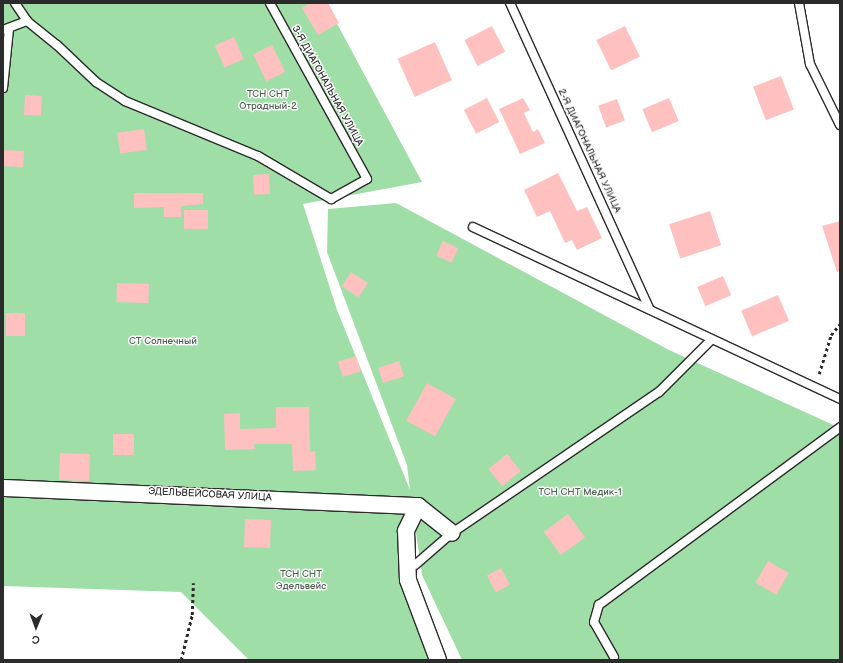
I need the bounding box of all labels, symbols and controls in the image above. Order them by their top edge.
street label: 3-Я ДИАГОНАЛЬНАЯ УЛИЦА [289,24,365,148]
street label: 2-Я ДИАГОНАЛЬНАЯ УЛИЦА [555,87,623,215]
park label: ТСН СНТ Отрадный-2 [239,88,297,112]
park label: СТ Солнечный [129,336,197,348]
street label: ЭДЕЛЬВЕЙСОВАЯ УЛИЦА [148,486,272,504]
park label: ТСН СНТ Медик-1 [538,487,622,499]
park label: ТСН СНТ Эдельвейс [276,568,326,592]
north arrow [16,607,56,647]
text: С [32,633,40,646]

